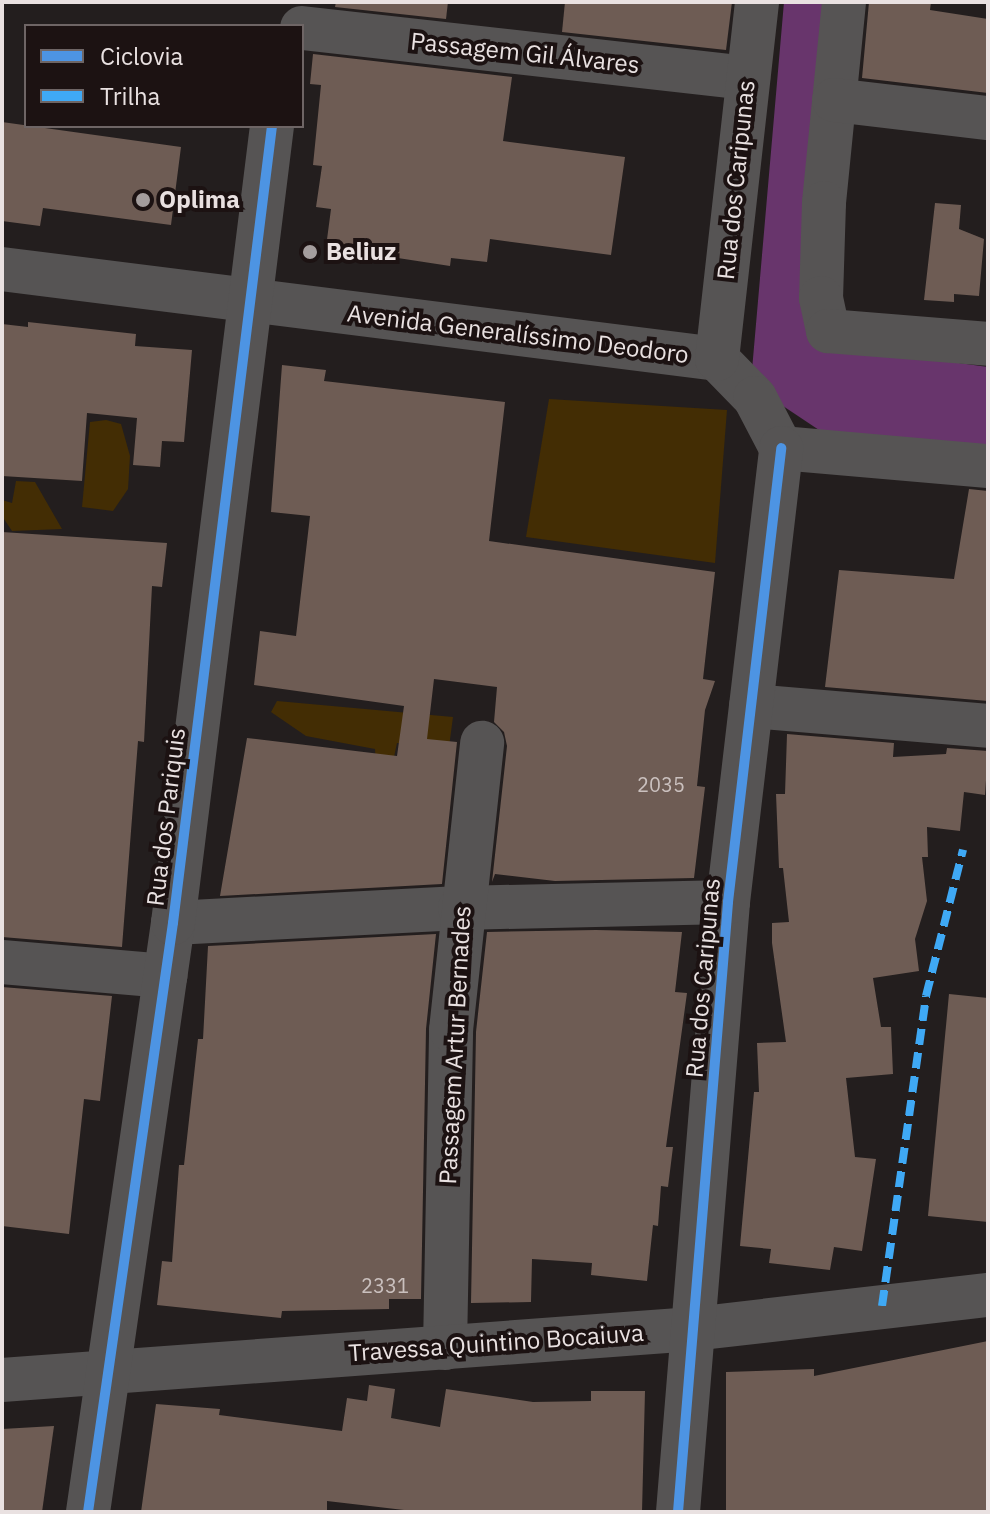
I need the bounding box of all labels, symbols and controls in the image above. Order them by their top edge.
legend [24,24,304,128]
street label: Passagem Gil Álvares [409,27,641,79]
text: Ciclovia [100,40,183,72]
street label: Rua dos Caripunas [711,79,761,281]
text: Trilha [100,80,160,112]
place label: Oplima [159,186,240,214]
marker: Oplima [134,191,152,209]
place label: Beliuz [326,238,396,266]
marker: Beliuz [301,243,319,261]
street label: Avenida Generalíssimo Deodoro [346,299,690,369]
street label: Rua dos Pariquis [141,726,191,908]
house number: 2035 [637,772,685,796]
street label: Rua dos Caripunas [680,877,726,1079]
street label: Passagem Artur Bernades [433,905,477,1185]
house number: 2331 [361,1273,409,1297]
street label: Travessa Quintino Bocaiuva [347,1318,645,1368]

